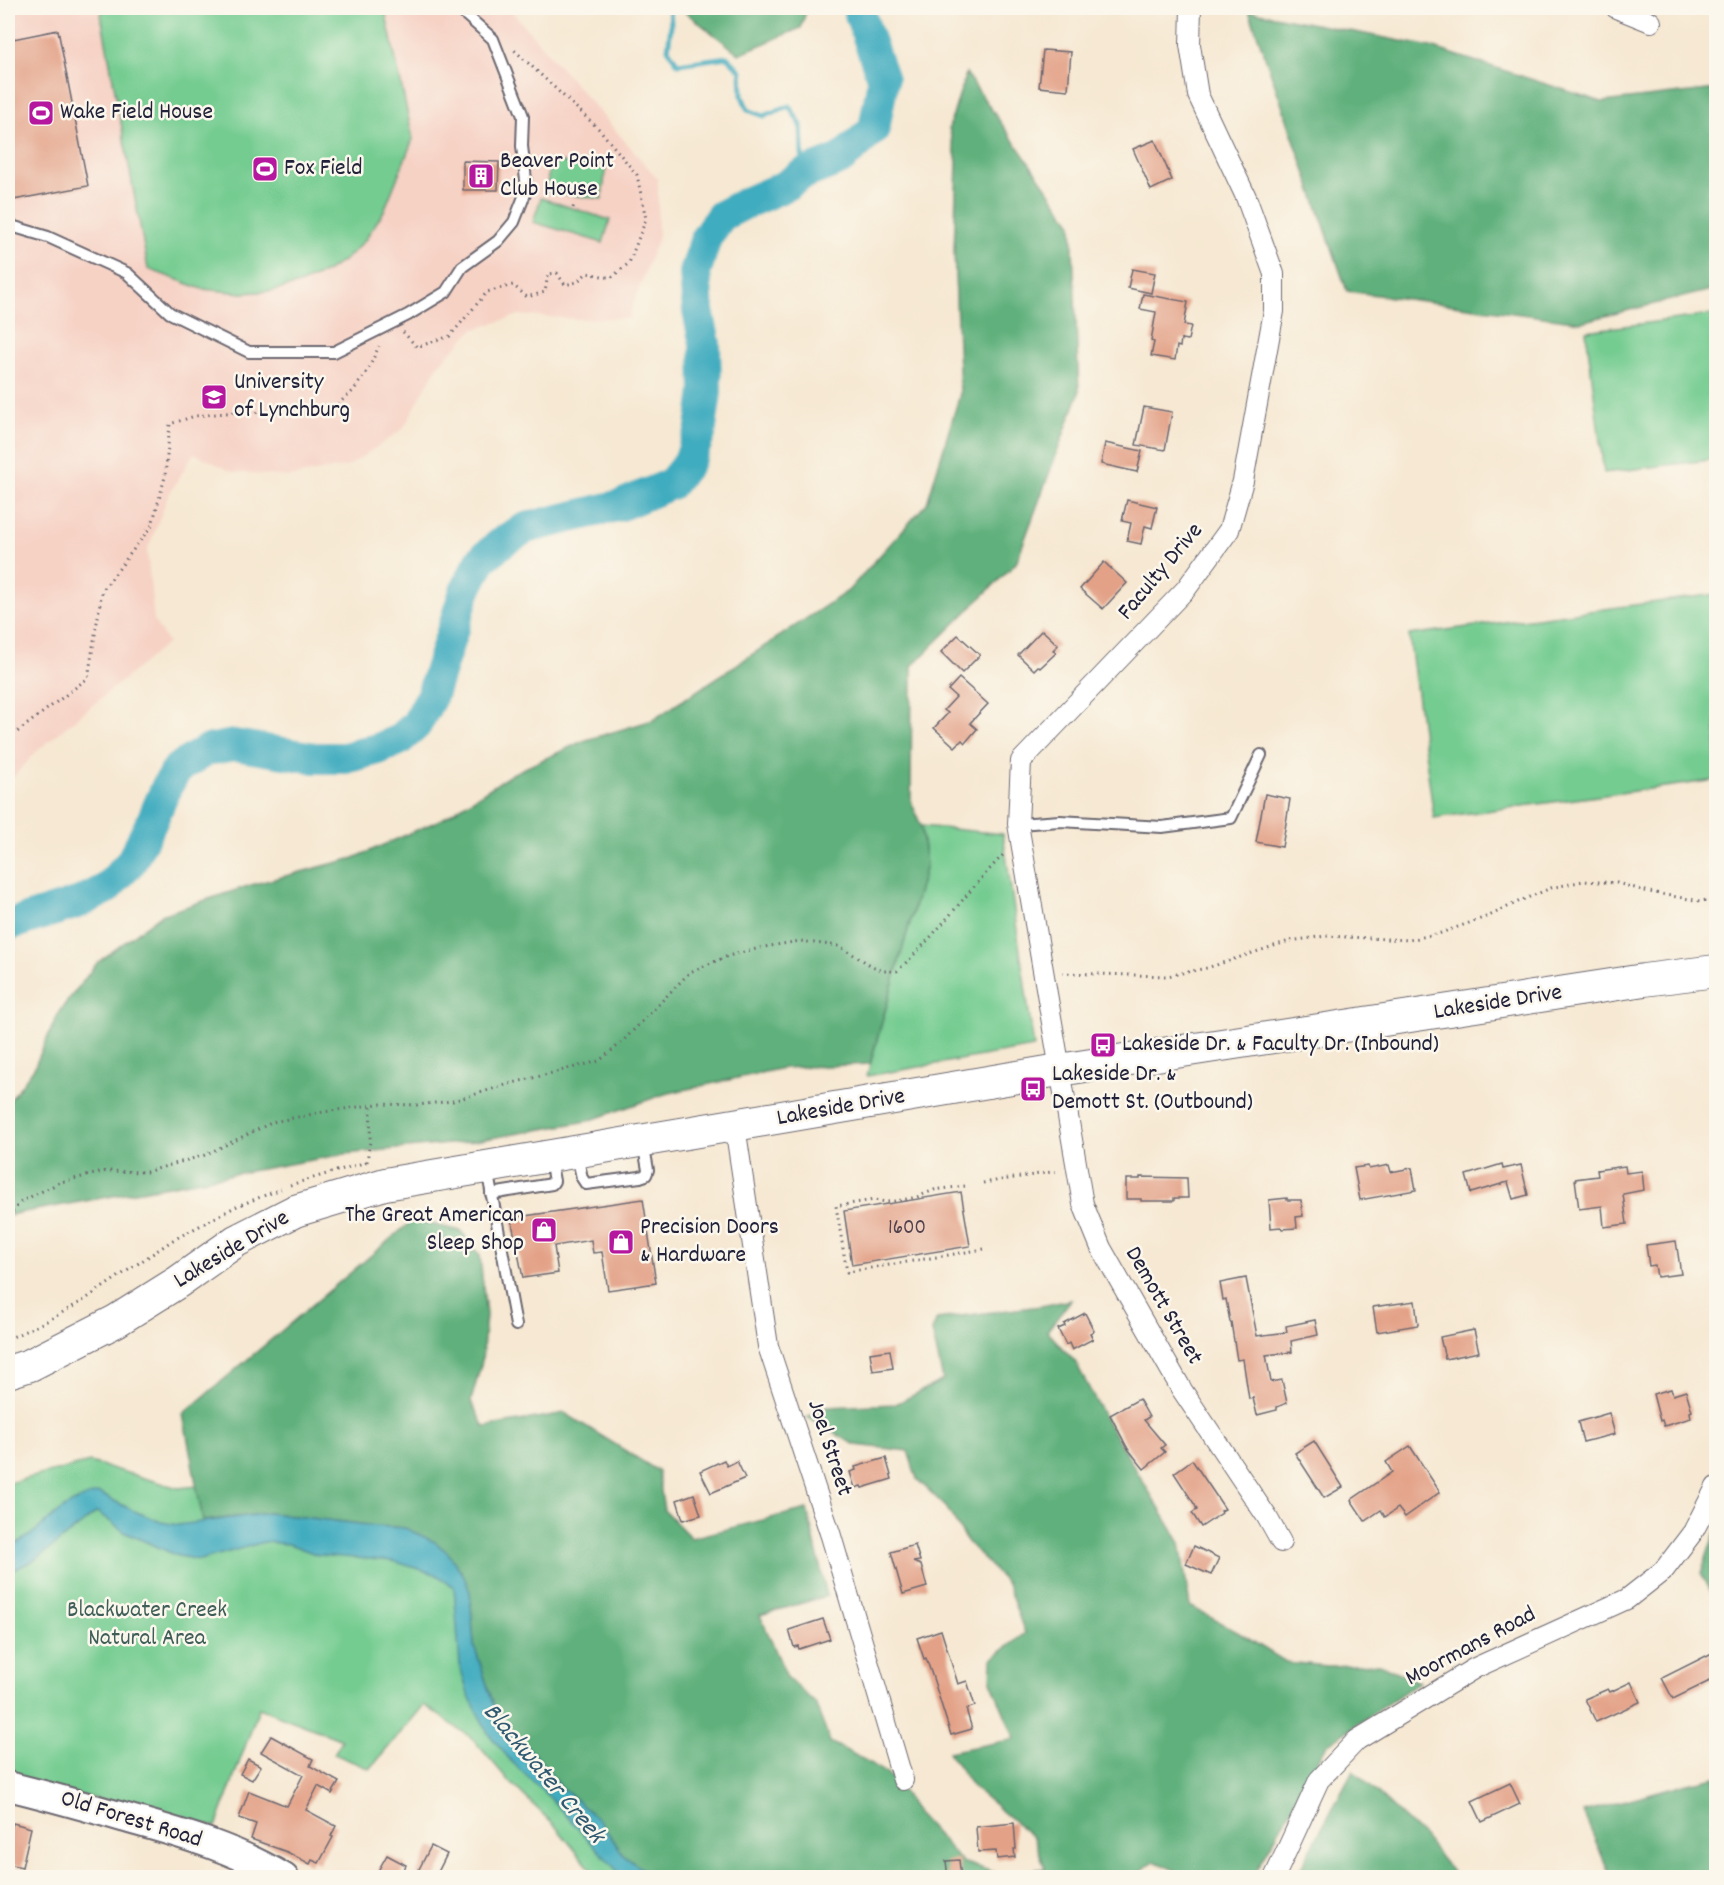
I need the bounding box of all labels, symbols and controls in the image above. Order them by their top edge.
place label: Wake Field House [60,96,213,130]
sports icon: Wake Field House [26,98,56,128]
place label: Beaver Point Club House [500,145,614,207]
place label: Fox Field [284,152,362,186]
sports icon: Fox Field [250,154,280,184]
building icon: Beaver Point Club House [466,161,496,191]
place label: University of Lynchburg [234,366,350,428]
school or university icon: University of Lynchburg [199,382,229,412]
street label: Faculty Drive [1110,516,1212,628]
street label: Lakeside Drive [1431,976,1565,1030]
place label: Lakeside Dr. & Faculty Dr. (Inbound) [1122,1028,1439,1062]
bus stop icon: Lakeside Dr. & Faculty Dr. (Inbound) [1088,1030,1118,1060]
place label: Lakeside Dr. & Demott St. (Outbound) [1052,1058,1253,1120]
bus stop icon: Lakeside Dr. & Demott St. (Outbound) [1018,1074,1048,1104]
street label: Lakeside Drive [774,1080,908,1136]
place label: The Great American Sleep Shop [345,1199,524,1261]
street label: Lakeside Drive [168,1202,296,1298]
place label: Precision Doors & Hardware [640,1211,779,1273]
house number: 1600 [888,1214,926,1244]
shop icon: The Great American Sleep Shop [529,1215,559,1245]
shop icon: Precision Doors & Hardware [606,1227,636,1257]
street label: Demott Street [1115,1240,1211,1372]
street label: Joel Street [797,1395,861,1501]
park label: Blackwater Creek Natural Area [67,1594,227,1656]
street label: Moormans Road [1400,1598,1542,1696]
water label: Blackwater Creek [473,1696,614,1854]
street label: Old Forest Road [56,1782,206,1858]

